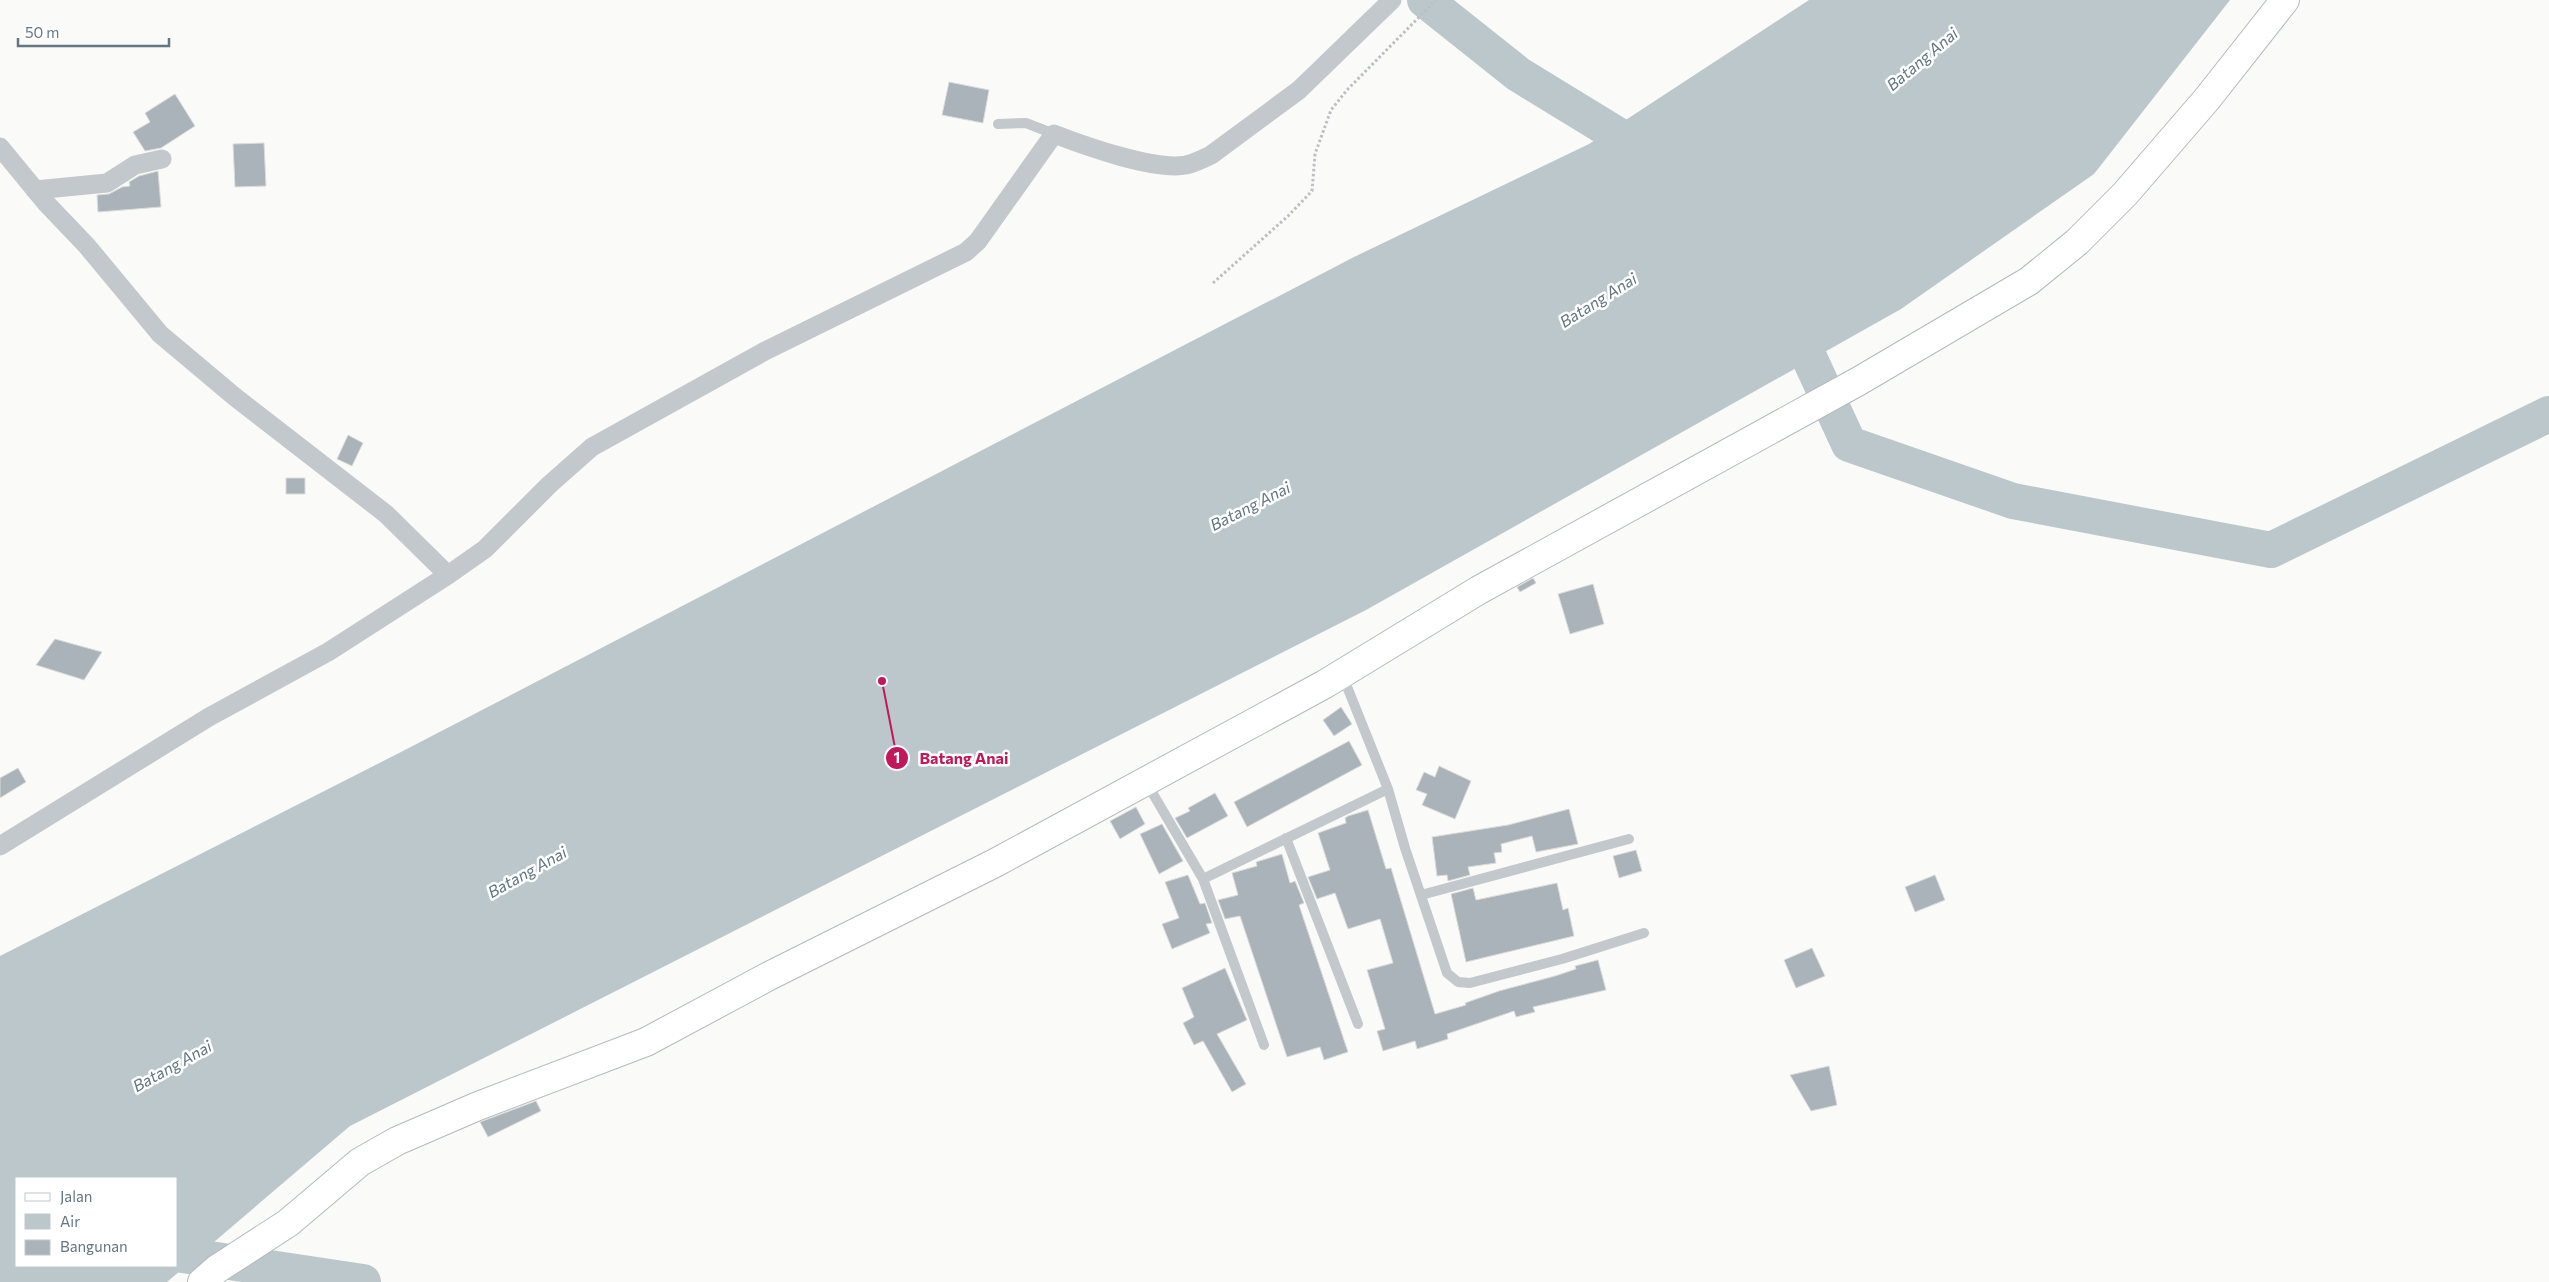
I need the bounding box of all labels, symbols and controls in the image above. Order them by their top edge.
scale bar [18,15,169,47]
text: 50 m [25,23,59,41]
water label: Batang Anai [1882,23,1962,94]
water label: Batang Anai [1556,268,1641,331]
water label: Batang Anai [1207,477,1294,534]
callout: Batang Anai [885,743,1019,774]
text: 1 [894,748,900,766]
text: Batang Anai [920,748,1008,767]
water label: Batang Anai [484,842,570,901]
water label: Batang Anai [129,1036,215,1095]
legend [15,1177,178,1267]
text: Jalan [60,1187,92,1205]
text: Air [60,1212,80,1230]
text: Bangunan [60,1237,128,1255]

